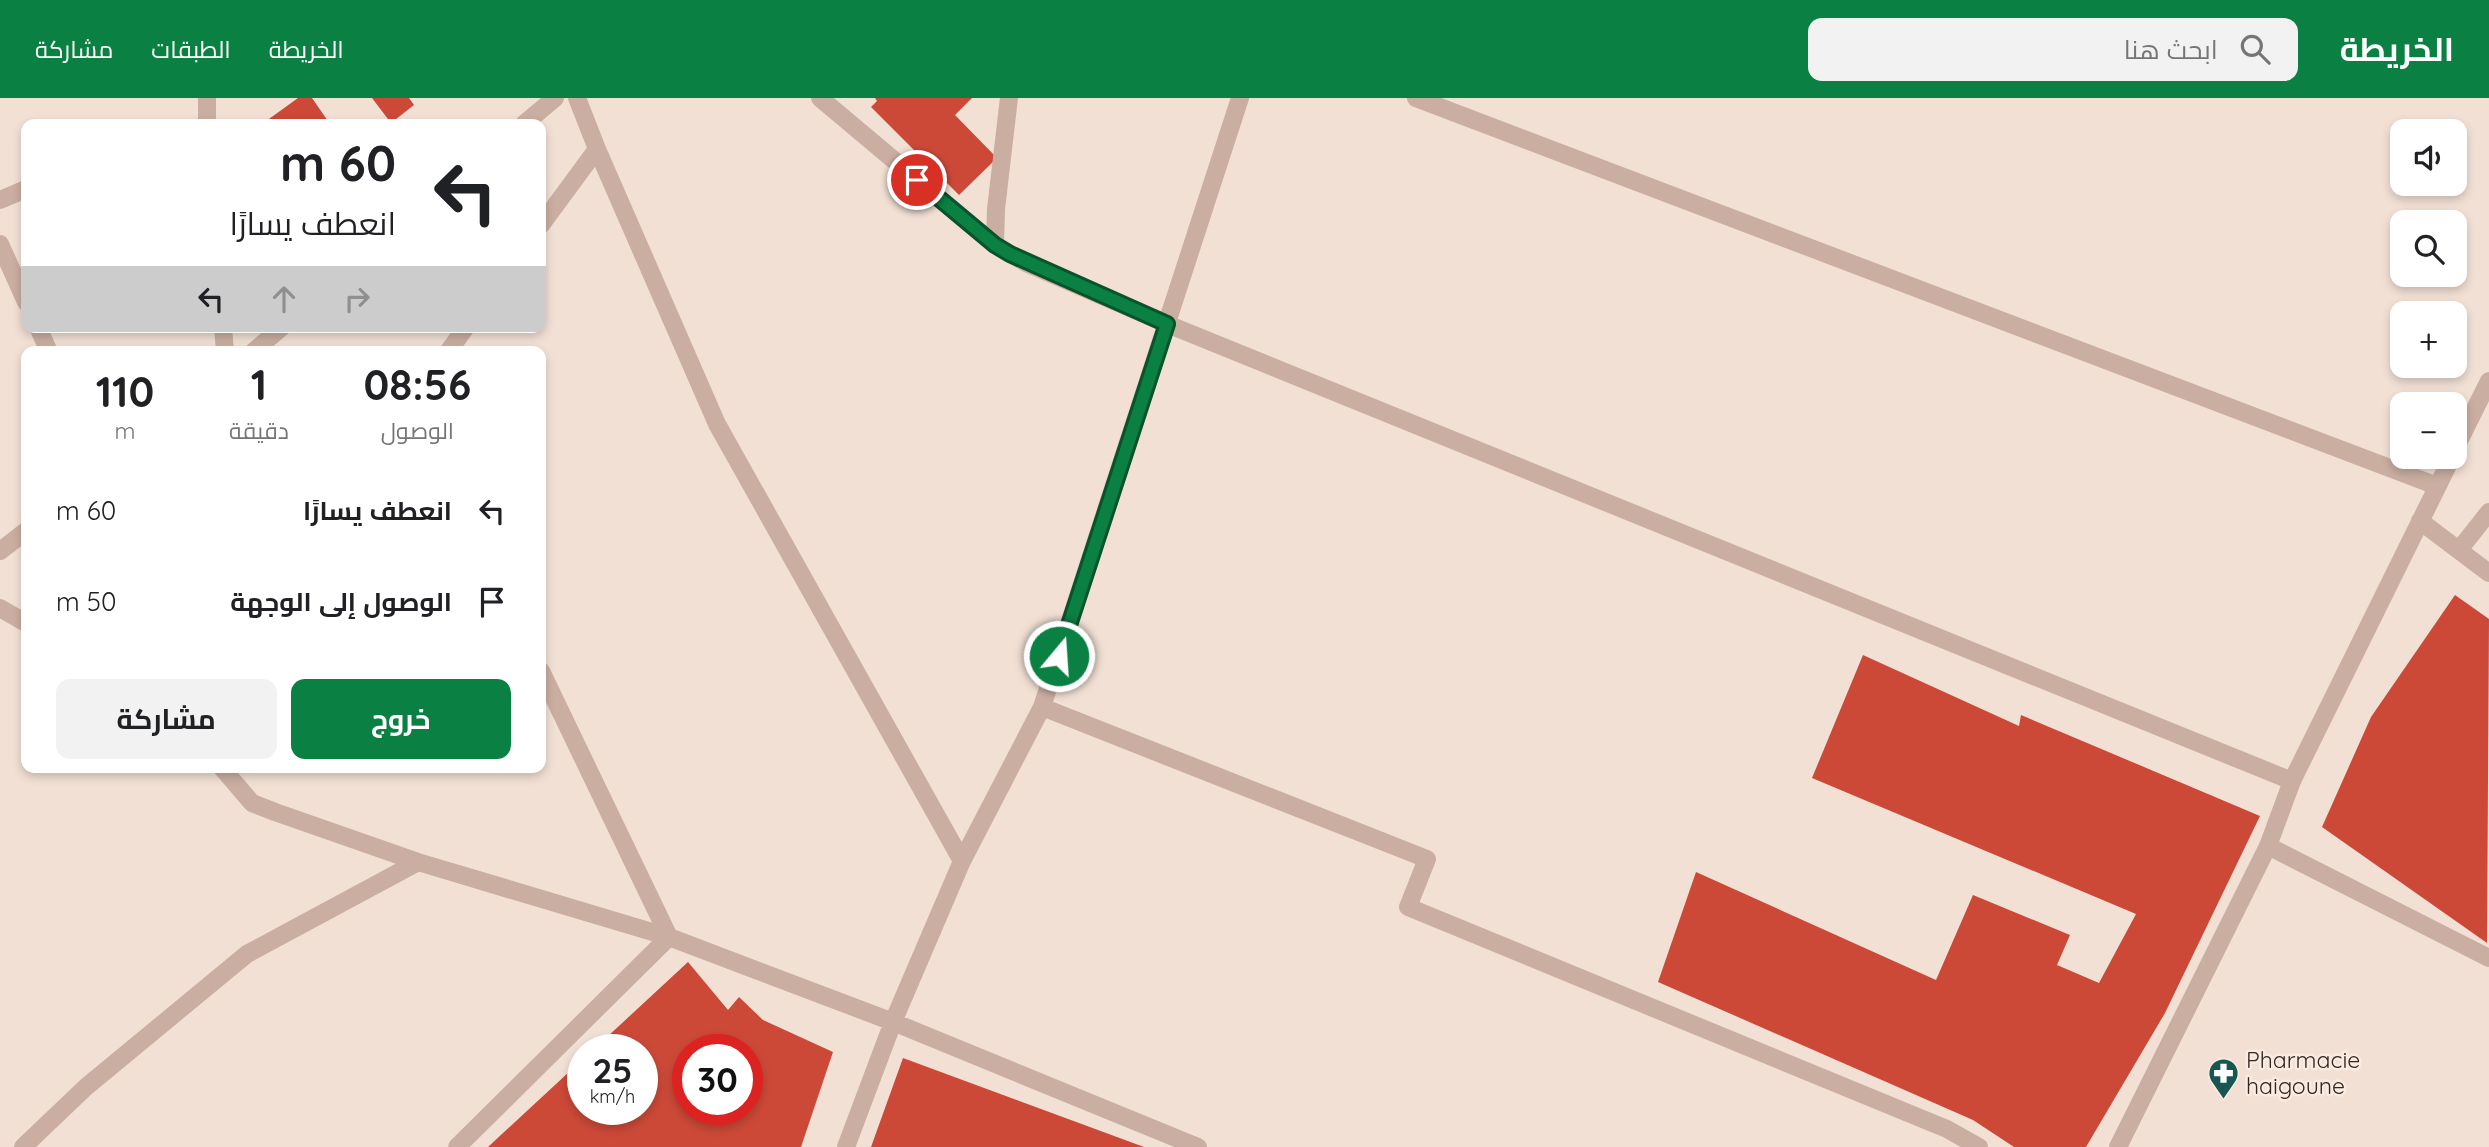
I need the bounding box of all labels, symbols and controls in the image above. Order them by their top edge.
search box [1808,18,2298,81]
text: الخريطة [2340,28,2454,69]
icon: search [2236,30,2274,68]
text: ابحث هنا [2124,33,2218,66]
text: مشاركة [35,34,113,64]
text: الطبقات [151,34,231,64]
text: الخريطة [269,34,344,64]
map controls [2390,119,2467,469]
button: sound [2390,119,2467,196]
text: 60 m [280,132,396,193]
icon: left [420,147,511,238]
pin [887,150,947,210]
icon: arrive [898,161,936,199]
text: انعطف يسارًا [230,203,396,243]
button: search [2390,210,2467,287]
icon: left [192,280,230,318]
icon: ahead [265,280,303,318]
icon: right [338,280,376,318]
button: + [2390,301,2467,378]
text: 1 [251,358,267,411]
text: 08:56 [364,358,471,411]
text: 110 [96,365,154,418]
button: − [2390,392,2467,469]
text: m [114,416,135,445]
text: دقيقة [229,416,289,445]
text: الوصول [381,416,454,445]
icon: left [473,492,511,530]
text: 60 m [56,494,116,527]
text: انعطف يسارًا [303,494,452,527]
icon: arrive [473,583,511,621]
text: 50 m [56,585,116,618]
text: الوصول إلى الوجهة [230,585,452,618]
position arrow [1022,619,1096,693]
button: مشاركة [56,679,277,759]
button: خروج [291,679,511,759]
speed limit sign: 30 [672,1034,763,1125]
place label: Pharmacie haigoune [2246,1045,2360,1100]
text: 25 [592,1048,633,1092]
pharmacy icon: Pharmacie haigoune [2206,1056,2240,1100]
text: km/h [590,1085,635,1108]

